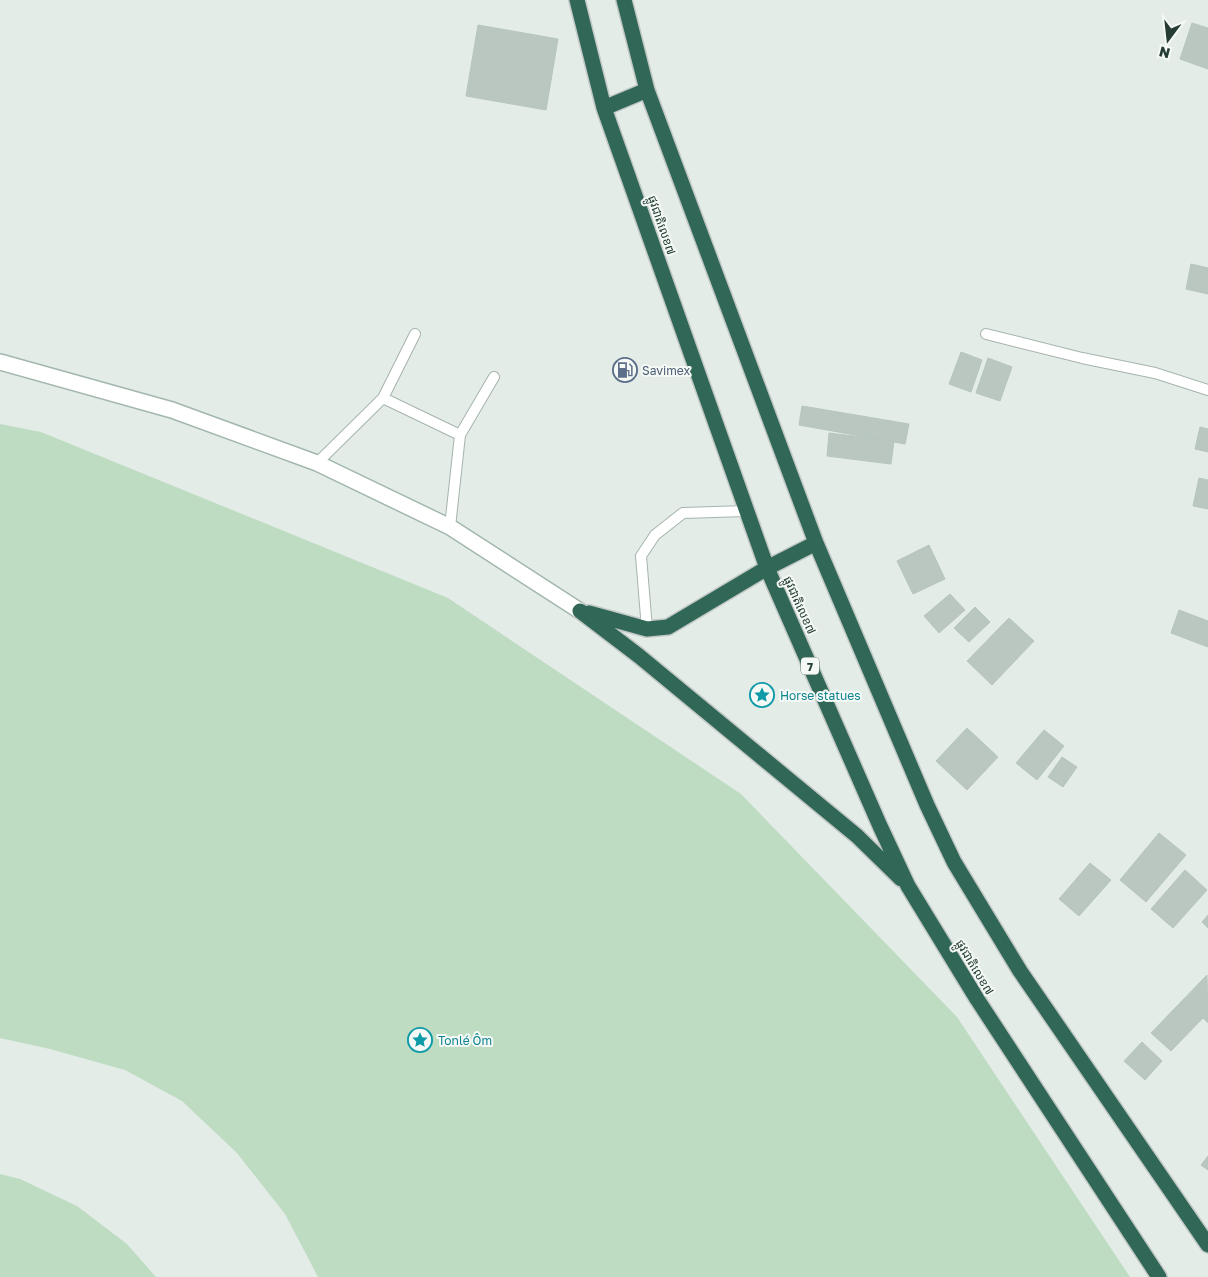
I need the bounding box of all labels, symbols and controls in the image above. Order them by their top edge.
north arrow [1143,15,1193,65]
text: N [1157,43,1172,63]
street label: ផ្លូវជាតិលេខ៧ [641,193,679,258]
fuel station icon: Savimex [612,357,638,383]
place label: Savimex [642,363,690,378]
street label: ផ្លូវជាតិលេខ៧ [777,574,819,638]
road number: 7 [801,658,819,674]
place icon: Horse statues [749,682,775,708]
place label: Horse statues [780,688,861,703]
street label: ផ្លូវជាតិលេខ៧ [950,937,997,999]
place icon: Tonlé Ôm [407,1027,433,1053]
place label: Tonlé Ôm [438,1033,492,1048]

